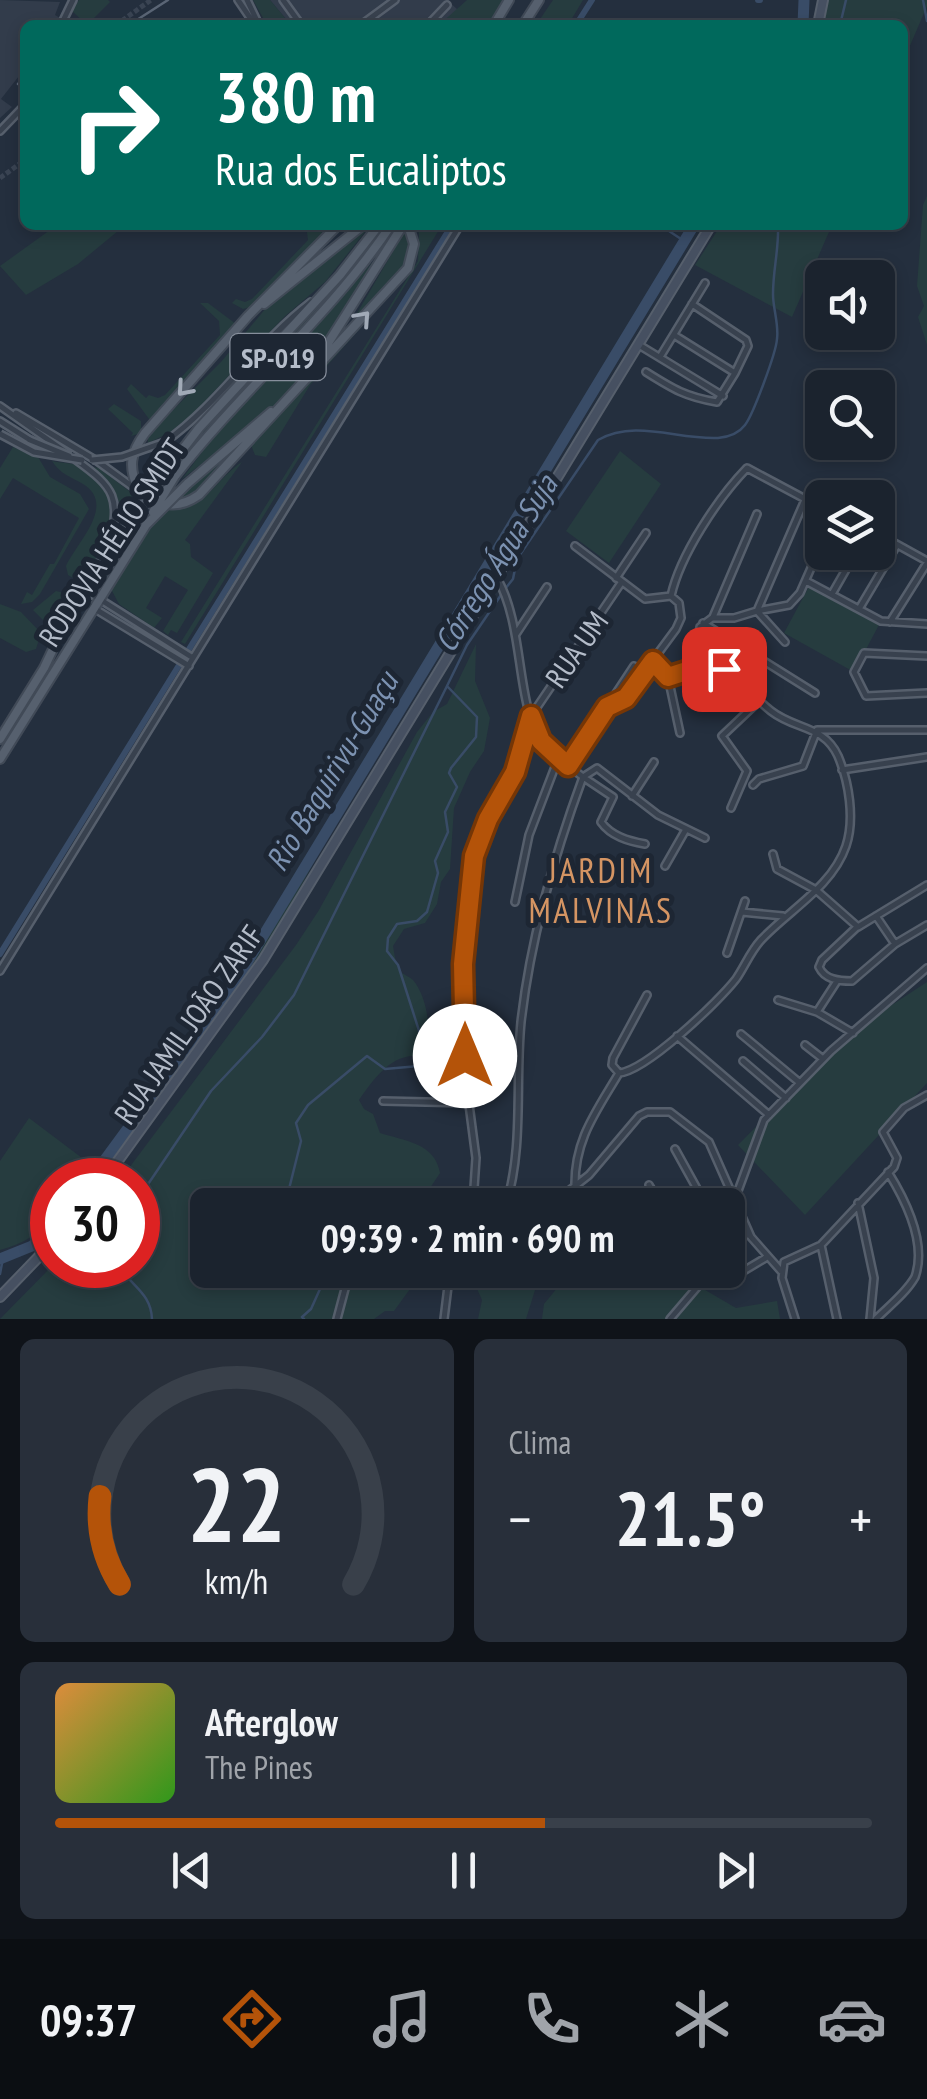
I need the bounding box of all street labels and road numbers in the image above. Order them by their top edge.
road number: SP-019 [230,334,326,380]
street label: RODOVIA HÉLIO SMIDT [29,431,193,653]
street label: RUA UM [536,603,616,695]
street label: RUA JAMIL JOÃO ZARIF [105,917,271,1131]

